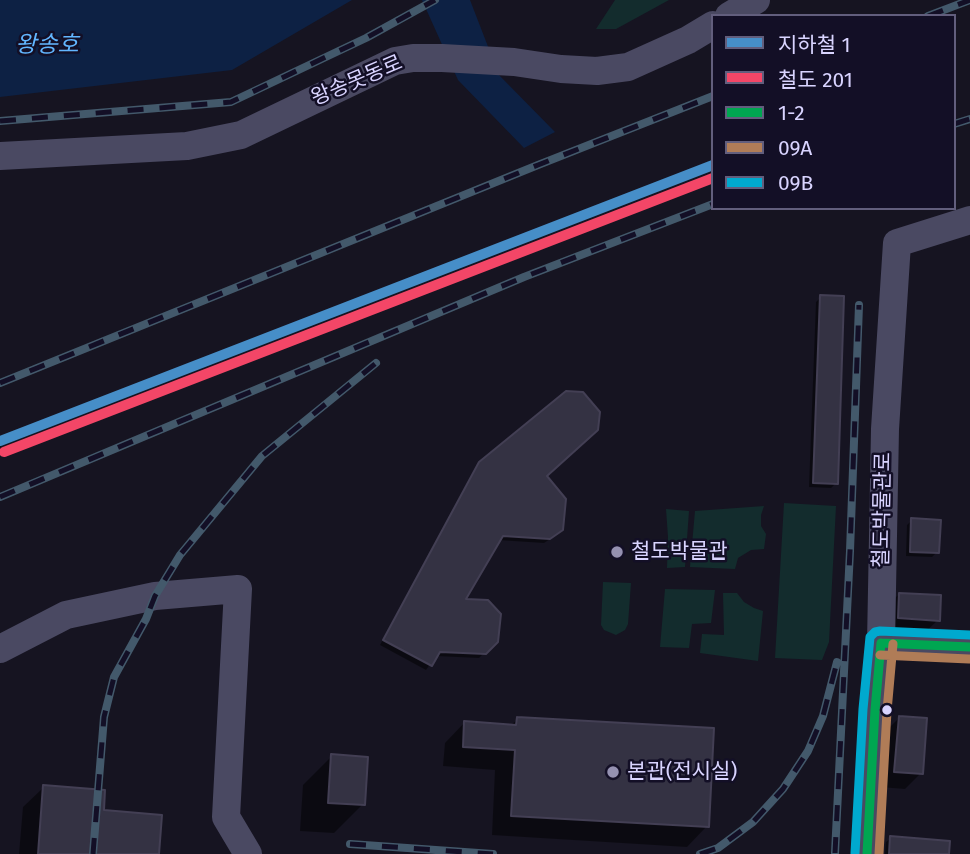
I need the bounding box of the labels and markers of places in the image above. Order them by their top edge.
place label: 철도박물관 [631,539,728,565]
marker: 철도박물관 [609,544,625,560]
unlabelled marker [880,703,894,717]
place label: 본관(전시실) [627,759,737,785]
marker: 본관(전시실) [605,764,621,780]

